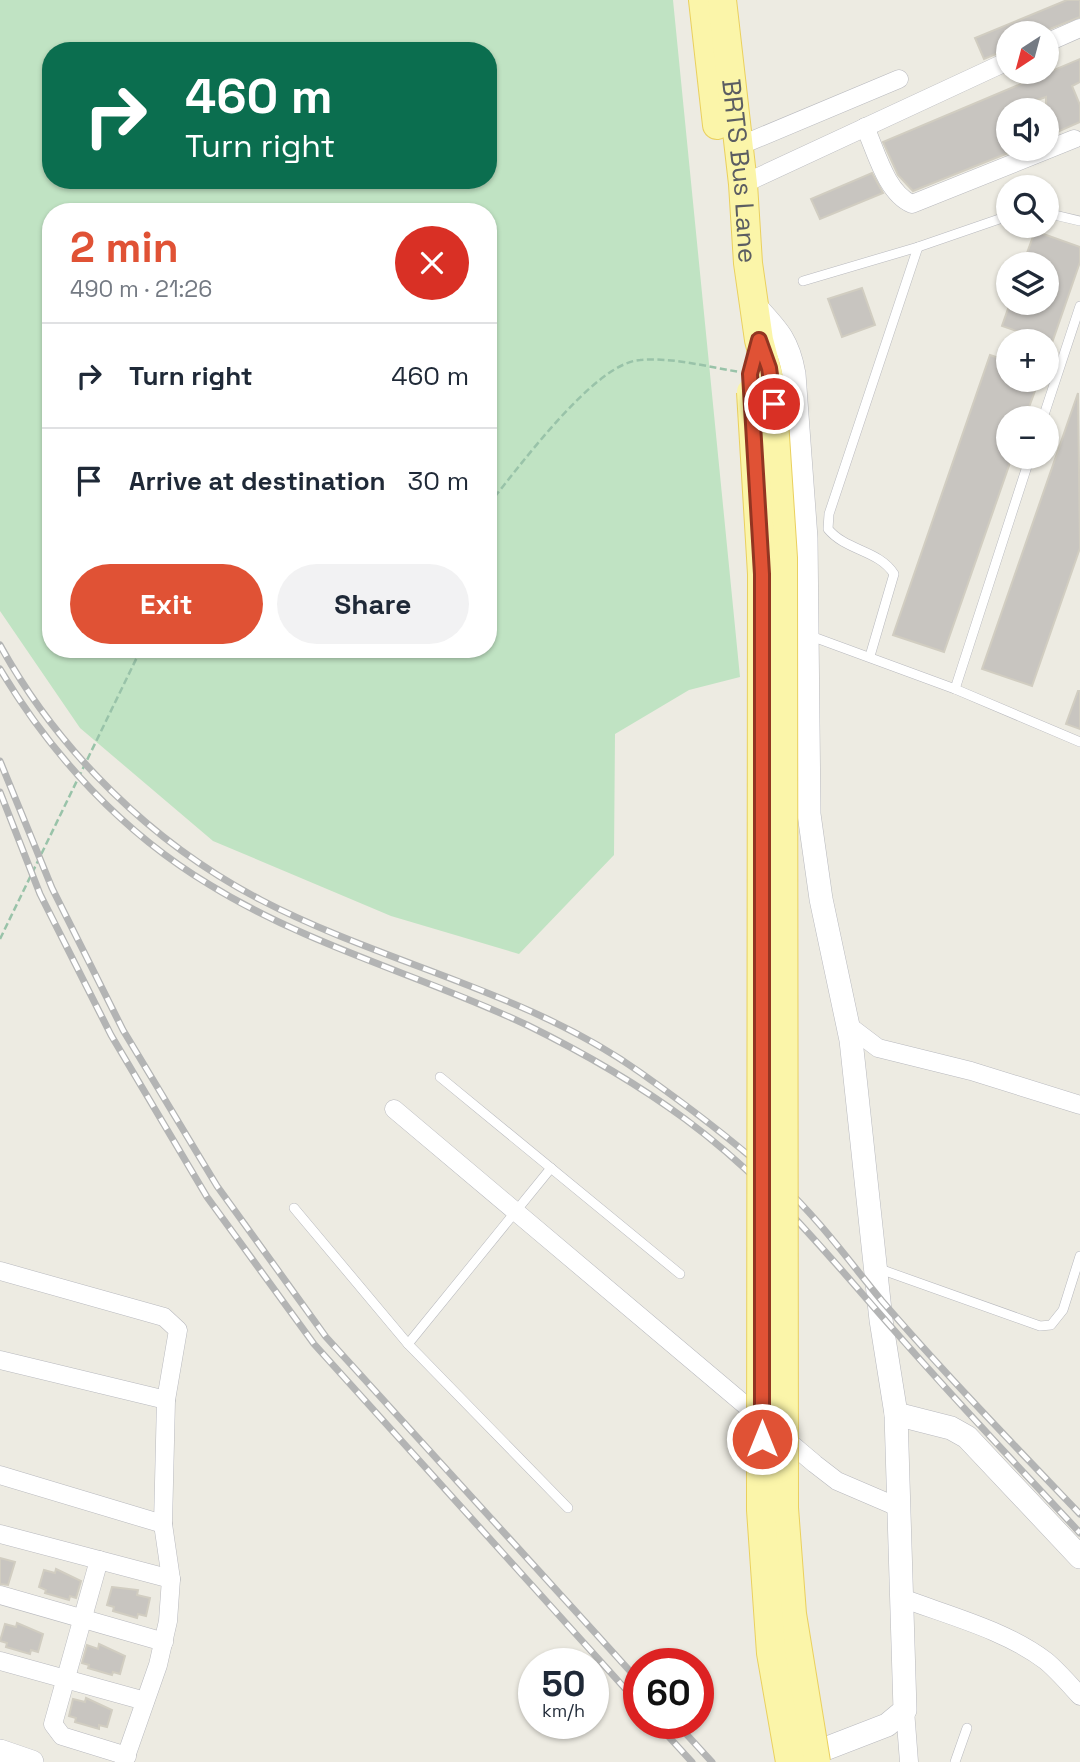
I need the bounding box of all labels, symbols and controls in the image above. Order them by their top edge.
north arrow [996,21,1059,84]
map controls [996,21,1059,469]
text: 460 m [185,65,333,127]
icon: right [70,70,161,161]
street label: BRTS Bus Lane [714,77,765,264]
button: sound [996,98,1059,161]
text: Turn right [185,126,335,166]
button: search [996,175,1059,238]
text: 2 min [70,221,179,274]
button: close [395,226,469,300]
button: layers [996,252,1059,315]
text: 490 m · 21:26 [70,274,212,304]
button: + [996,329,1059,392]
icon: right [70,357,108,395]
text: Turn right [129,359,253,393]
text: 460 m [391,359,469,393]
pin [744,374,804,434]
icon: arrive [755,385,793,423]
button: − [996,406,1059,469]
icon: arrive [70,462,108,500]
text: Arrive at destination [129,464,386,498]
text: 30 m [408,464,469,498]
button: Exit [70,564,263,644]
button: Share [277,564,469,644]
position arrow [725,1402,799,1476]
speed limit sign: 60 [623,1648,714,1739]
text: 50 [542,1662,585,1706]
text: km/h [542,1699,585,1722]

